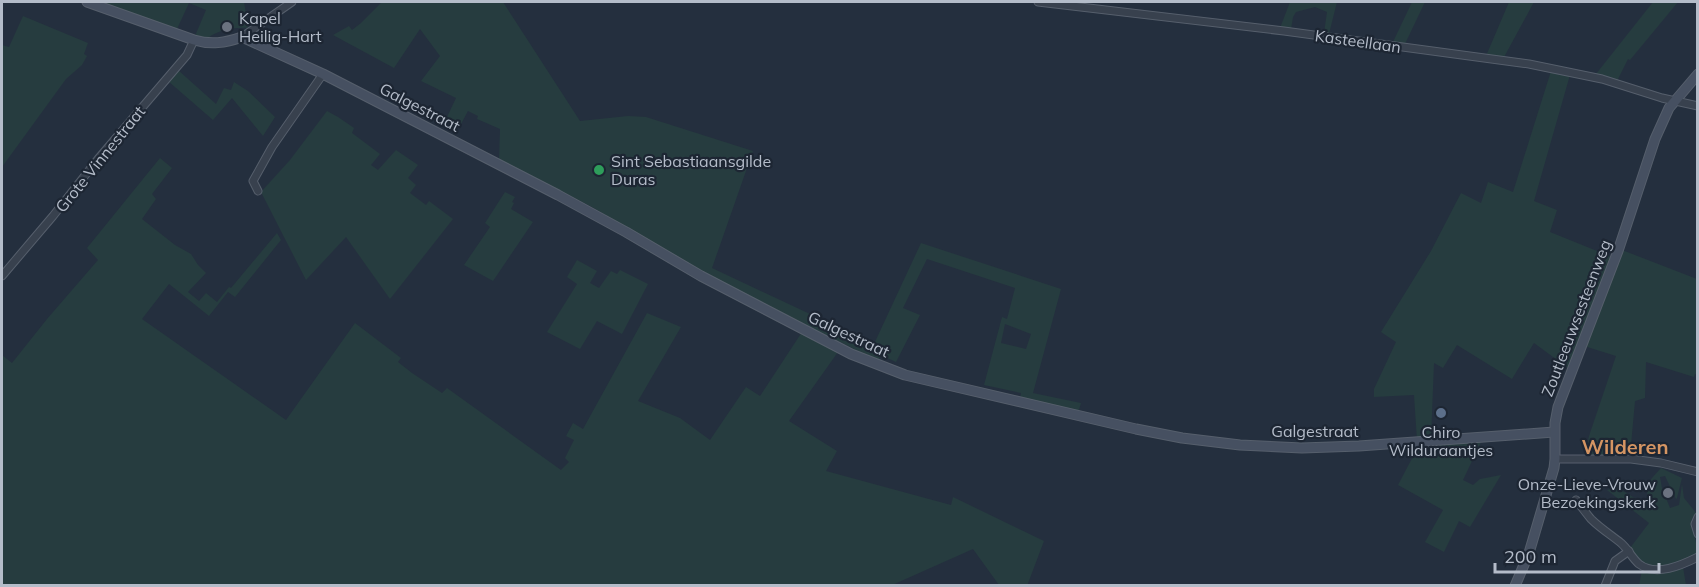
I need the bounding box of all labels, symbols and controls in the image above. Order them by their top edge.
place label: Kapel Heilig-Hart [239,8,322,46]
marker: Kapel Heilig-Hart [220,20,234,34]
street label: Kasteellaan [1314,25,1402,57]
street label: Galgestraat [376,78,464,136]
street label: Grote Vinnestraat [51,101,149,216]
place label: Sint Sebastiaansgilde Duras [611,151,771,189]
marker: Sint Sebastiaansgilde Duras [592,163,606,177]
street label: Zoutleeuwsesteenweg [1537,237,1615,399]
street label: Galgestraat [805,306,893,362]
marker: Chiro Wilduraantjes [1434,406,1448,420]
street label: Galgestraat [1271,421,1359,441]
place label: Chiro Wilduraantjes [1389,422,1493,460]
district label: Wilderen [1582,434,1668,459]
place label: Onze-Lieve-Vrouw Bezoekingskerk [1518,474,1657,512]
marker: Onze-Lieve-Vrouw Bezoekingskerk [1661,486,1675,500]
scale bar [1495,536,1658,574]
text: 200 m [1504,545,1557,568]

